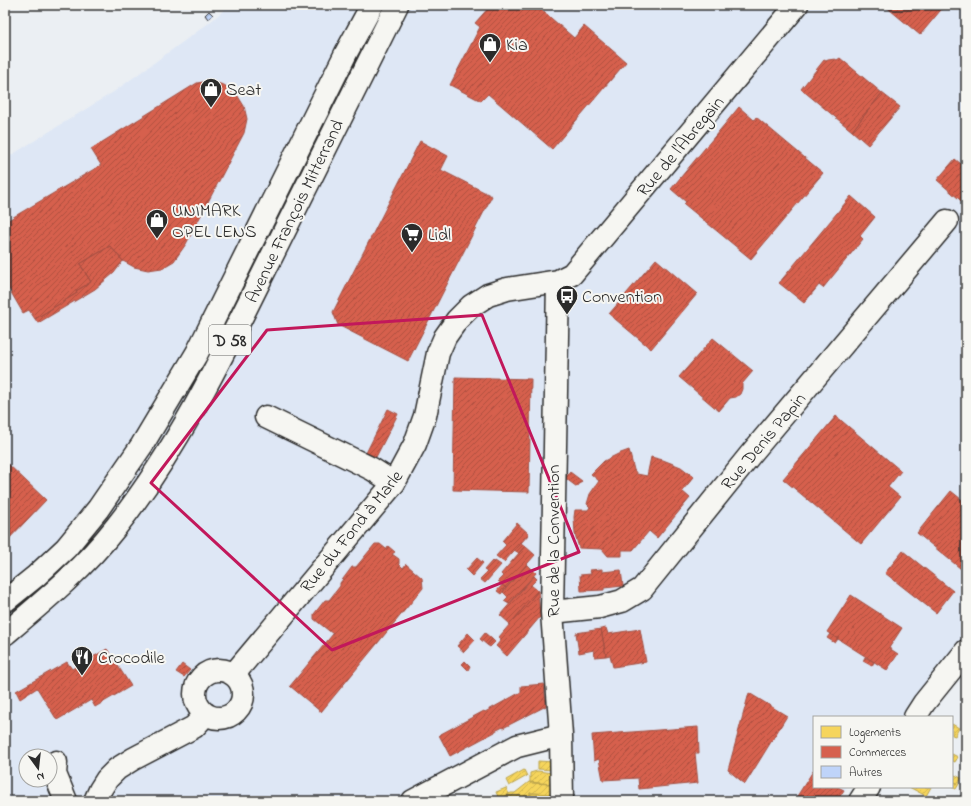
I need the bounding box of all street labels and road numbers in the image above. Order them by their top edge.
street label: Rue de l'Abregain [632,91,732,204]
street label: Avenue François Mitterrand [240,116,352,308]
road number: D 58 [209,325,251,355]
street label: Rue Denis Papin [716,388,813,497]
street label: Rue du Fond à Marle [295,465,411,599]
street label: Rue de la Convention [542,465,568,617]

